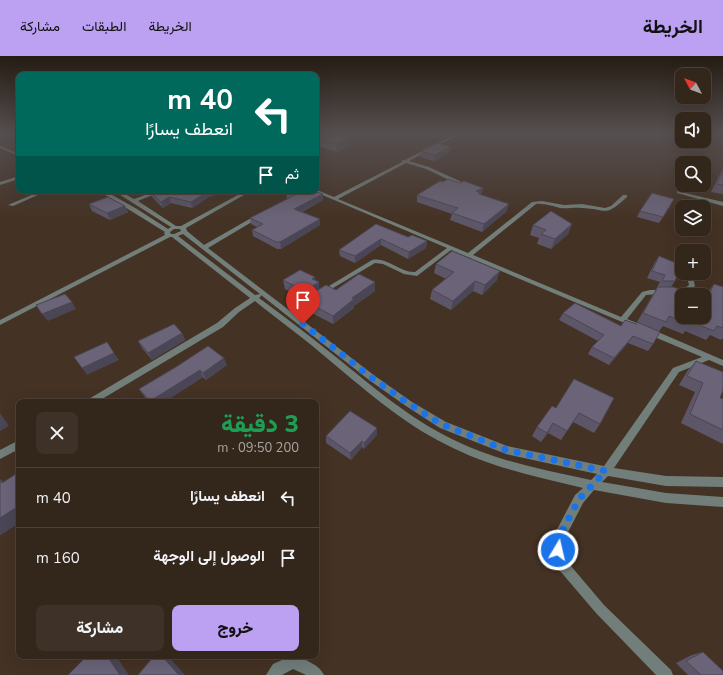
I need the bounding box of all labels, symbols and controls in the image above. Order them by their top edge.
text: الخريطة [643,14,703,40]
text: مشاركة [20,17,60,36]
text: الطبقات [82,17,126,36]
text: الخريطة [148,17,192,36]
north arrow [675,68,711,104]
map controls [675,68,711,324]
text: 40 m [167,81,233,119]
icon: left [247,88,299,140]
button: sound [675,112,711,148]
text: انعطف يسارًا [145,117,233,141]
button: search [675,156,711,192]
icon: arrive [255,164,277,186]
text: ثم [285,164,299,184]
button: layers [675,200,711,236]
button: + [675,244,711,280]
pin [286,283,320,324]
button: − [675,288,711,324]
icon: arrive [292,289,314,311]
text: 3 دقيقة [221,408,299,440]
button: close [36,412,78,454]
text: 200 m · 09:50 [217,439,299,457]
text: انعطف يسارًا [190,486,265,506]
icon: left [277,487,299,509]
text: 40 m [36,488,71,508]
position arrow [537,529,579,571]
text: الوصول إلى الوجهة [153,546,265,566]
icon: arrive [277,547,299,569]
text: 160 m [36,548,80,568]
button: مشاركة [36,605,164,651]
button: خروج [172,605,299,651]

